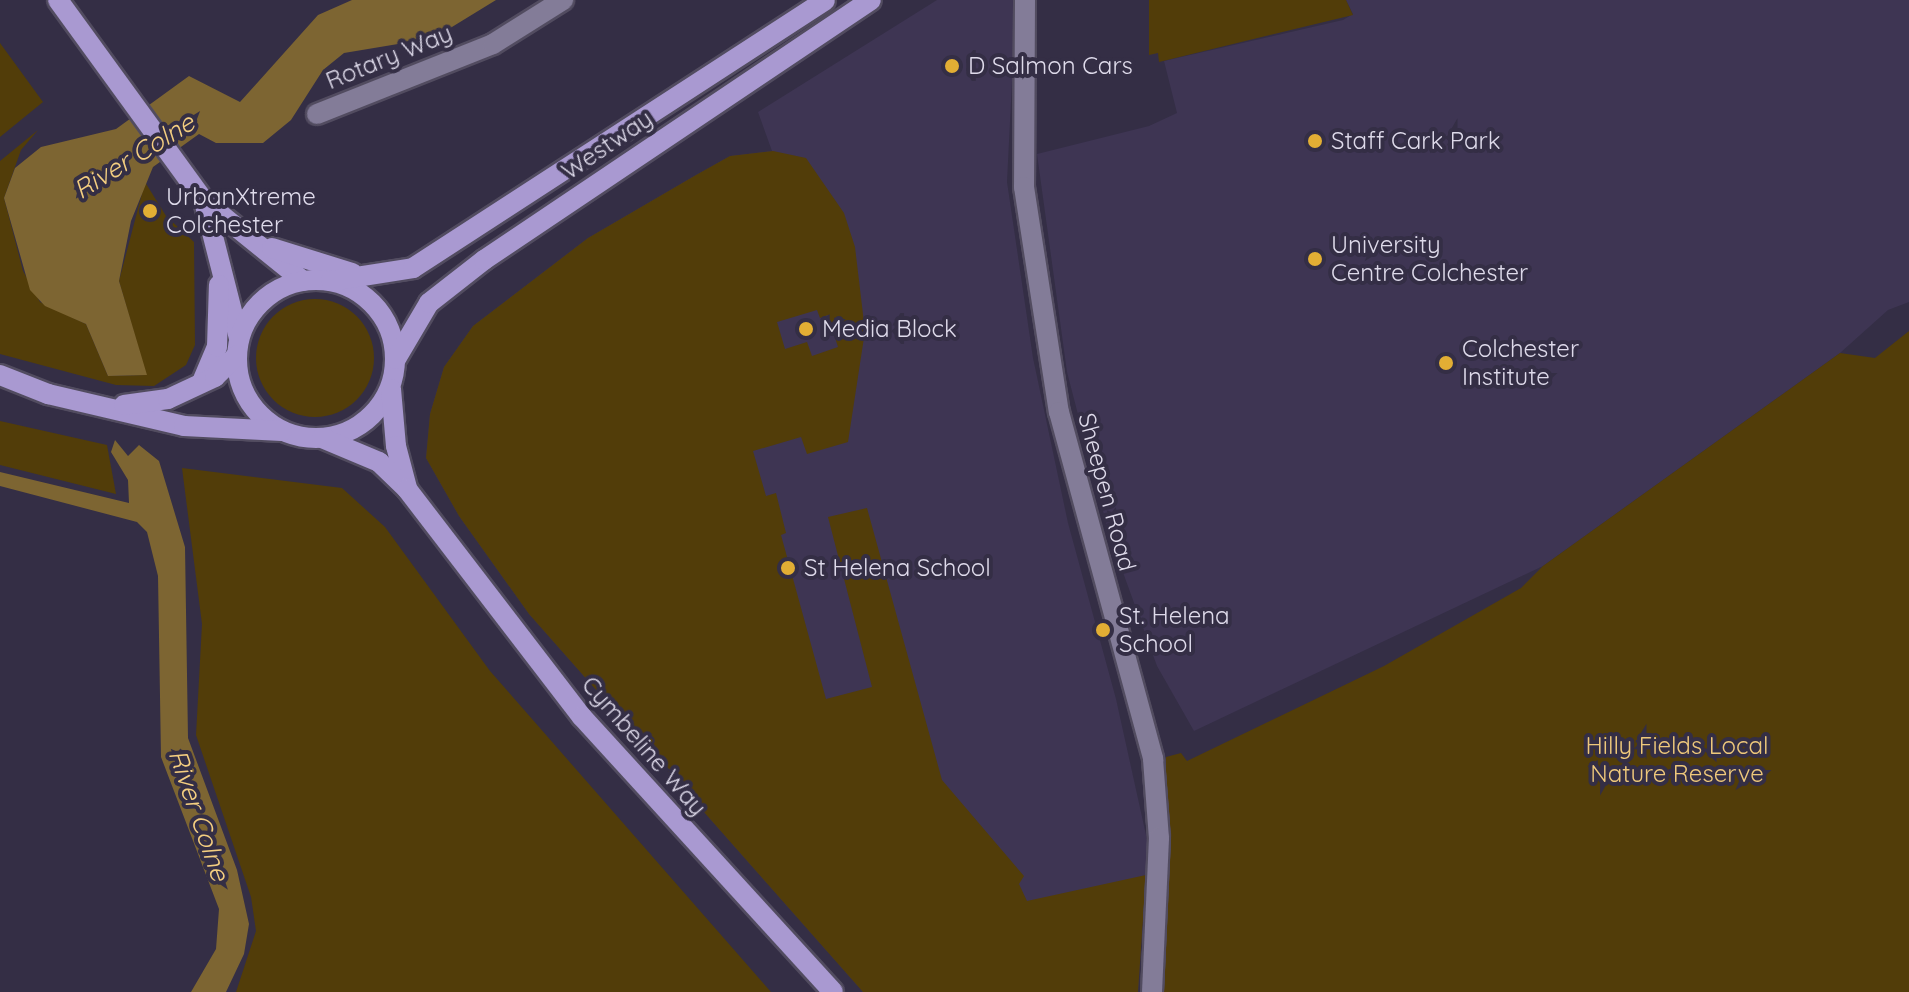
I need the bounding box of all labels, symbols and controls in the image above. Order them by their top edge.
street label: Rotary Way [322,19,456,95]
place label: D Salmon Cars [968,52,1133,80]
marker: D Salmon Cars [943,57,961,75]
street label: Westway [556,104,658,186]
water label: River Colne [68,107,200,205]
place label: Staff Cark Park [1331,127,1501,155]
marker: Staff Cark Park [1306,132,1324,150]
place label: UrbanXtreme Colchester [166,183,316,239]
marker: UrbanXtreme Colchester [141,202,159,220]
place label: University Centre Colchester [1331,231,1528,287]
marker: University Centre Colchester [1306,250,1324,268]
place label: Media Block [822,315,957,343]
marker: Media Block [797,320,815,338]
place label: Colchester Institute [1462,335,1579,391]
marker: Colchester Institute [1437,354,1455,372]
street label: Sheepen Road [1072,410,1142,574]
place label: St Helena School [804,554,991,582]
marker: St Helena School [779,559,797,577]
place label: St. Helena School [1119,602,1230,658]
marker: St. Helena School [1094,621,1112,639]
street label: Cymbeline Way [576,670,712,822]
park label: Hilly Fields Local Nature Reserve [1586,732,1768,788]
water label: River Colne [162,745,236,885]

